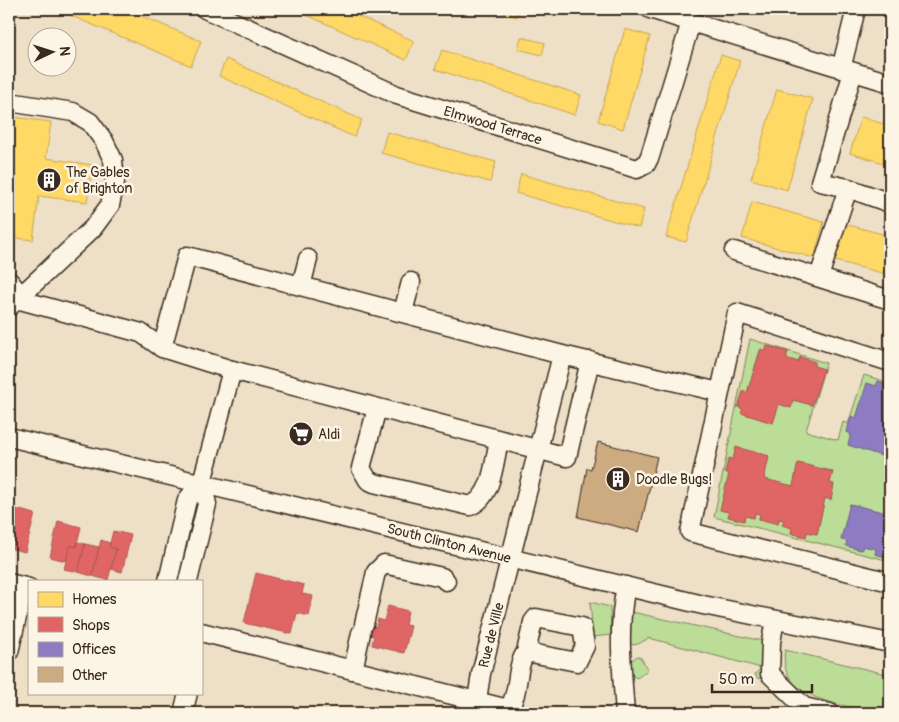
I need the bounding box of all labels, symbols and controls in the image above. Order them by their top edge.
north arrow [28,28,78,78]
text: N [56,46,73,56]
street label: Elmwood Terrace [442,102,544,149]
place label: The Gables of Brighton [66,164,132,197]
building icon: The Gables of Brighton [36,167,62,193]
supermarket icon: Aldi [288,421,314,447]
place label: Aldi [318,426,340,443]
building icon: Doodle Bugs! [605,466,631,492]
place label: Doodle Bugs! [636,471,712,488]
street label: South Clinton Avenue [385,520,513,567]
legend [28,580,202,694]
text: Homes [72,590,117,609]
street label: Rue de Ville [475,601,508,669]
text: Shops [72,616,110,635]
text: Offices [72,640,116,659]
scale bar [712,662,812,694]
text: Other [72,666,108,685]
text: 50 m [719,670,754,689]

